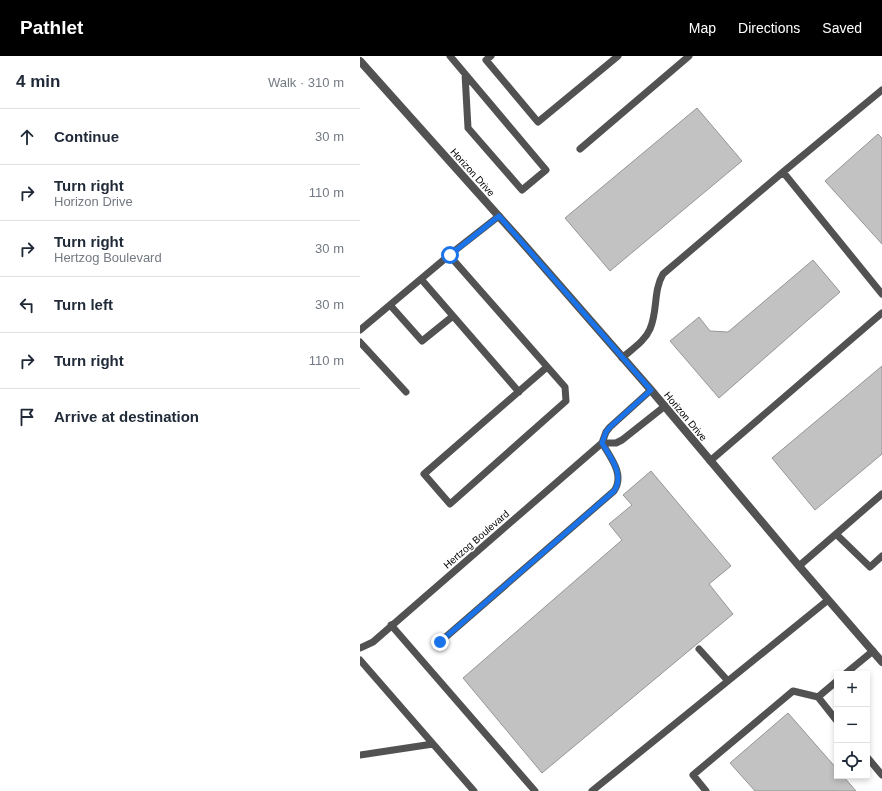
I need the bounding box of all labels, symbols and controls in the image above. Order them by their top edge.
text: Pathlet [20,17,83,38]
text: Map [689,20,716,36]
text: Directions [738,20,800,36]
text: Saved [822,20,862,36]
text: 4 min [16,72,60,91]
text: Walk · 310 m [268,75,344,90]
icon: ahead [16,126,38,148]
text: Continue [54,128,119,145]
text: 30 m [315,129,344,144]
street label: Horizon Drive [448,146,497,199]
text: Turn right [54,177,124,194]
icon: right [16,182,38,204]
text: 110 m [309,185,344,200]
text: Horizon Drive [54,194,133,209]
text: Turn right [54,233,124,250]
icon: right [16,238,38,260]
text: 30 m [315,241,344,256]
route start [441,246,459,264]
text: Hertzog Boulevard [54,250,162,265]
icon: left [16,294,38,316]
text: Turn left [54,296,113,313]
text: 30 m [315,297,344,312]
icon: right [16,350,38,372]
text: Turn right [54,352,124,369]
text: 110 m [309,353,344,368]
street label: Horizon Drive [662,390,710,443]
icon: arrive [16,406,38,428]
text: Arrive at destination [54,408,199,425]
street label: Hertzog Boulevard [441,508,511,571]
route end [431,633,449,651]
map controls [834,671,870,779]
button: + [834,671,870,707]
button: − [834,707,870,743]
button: locate [834,743,870,779]

